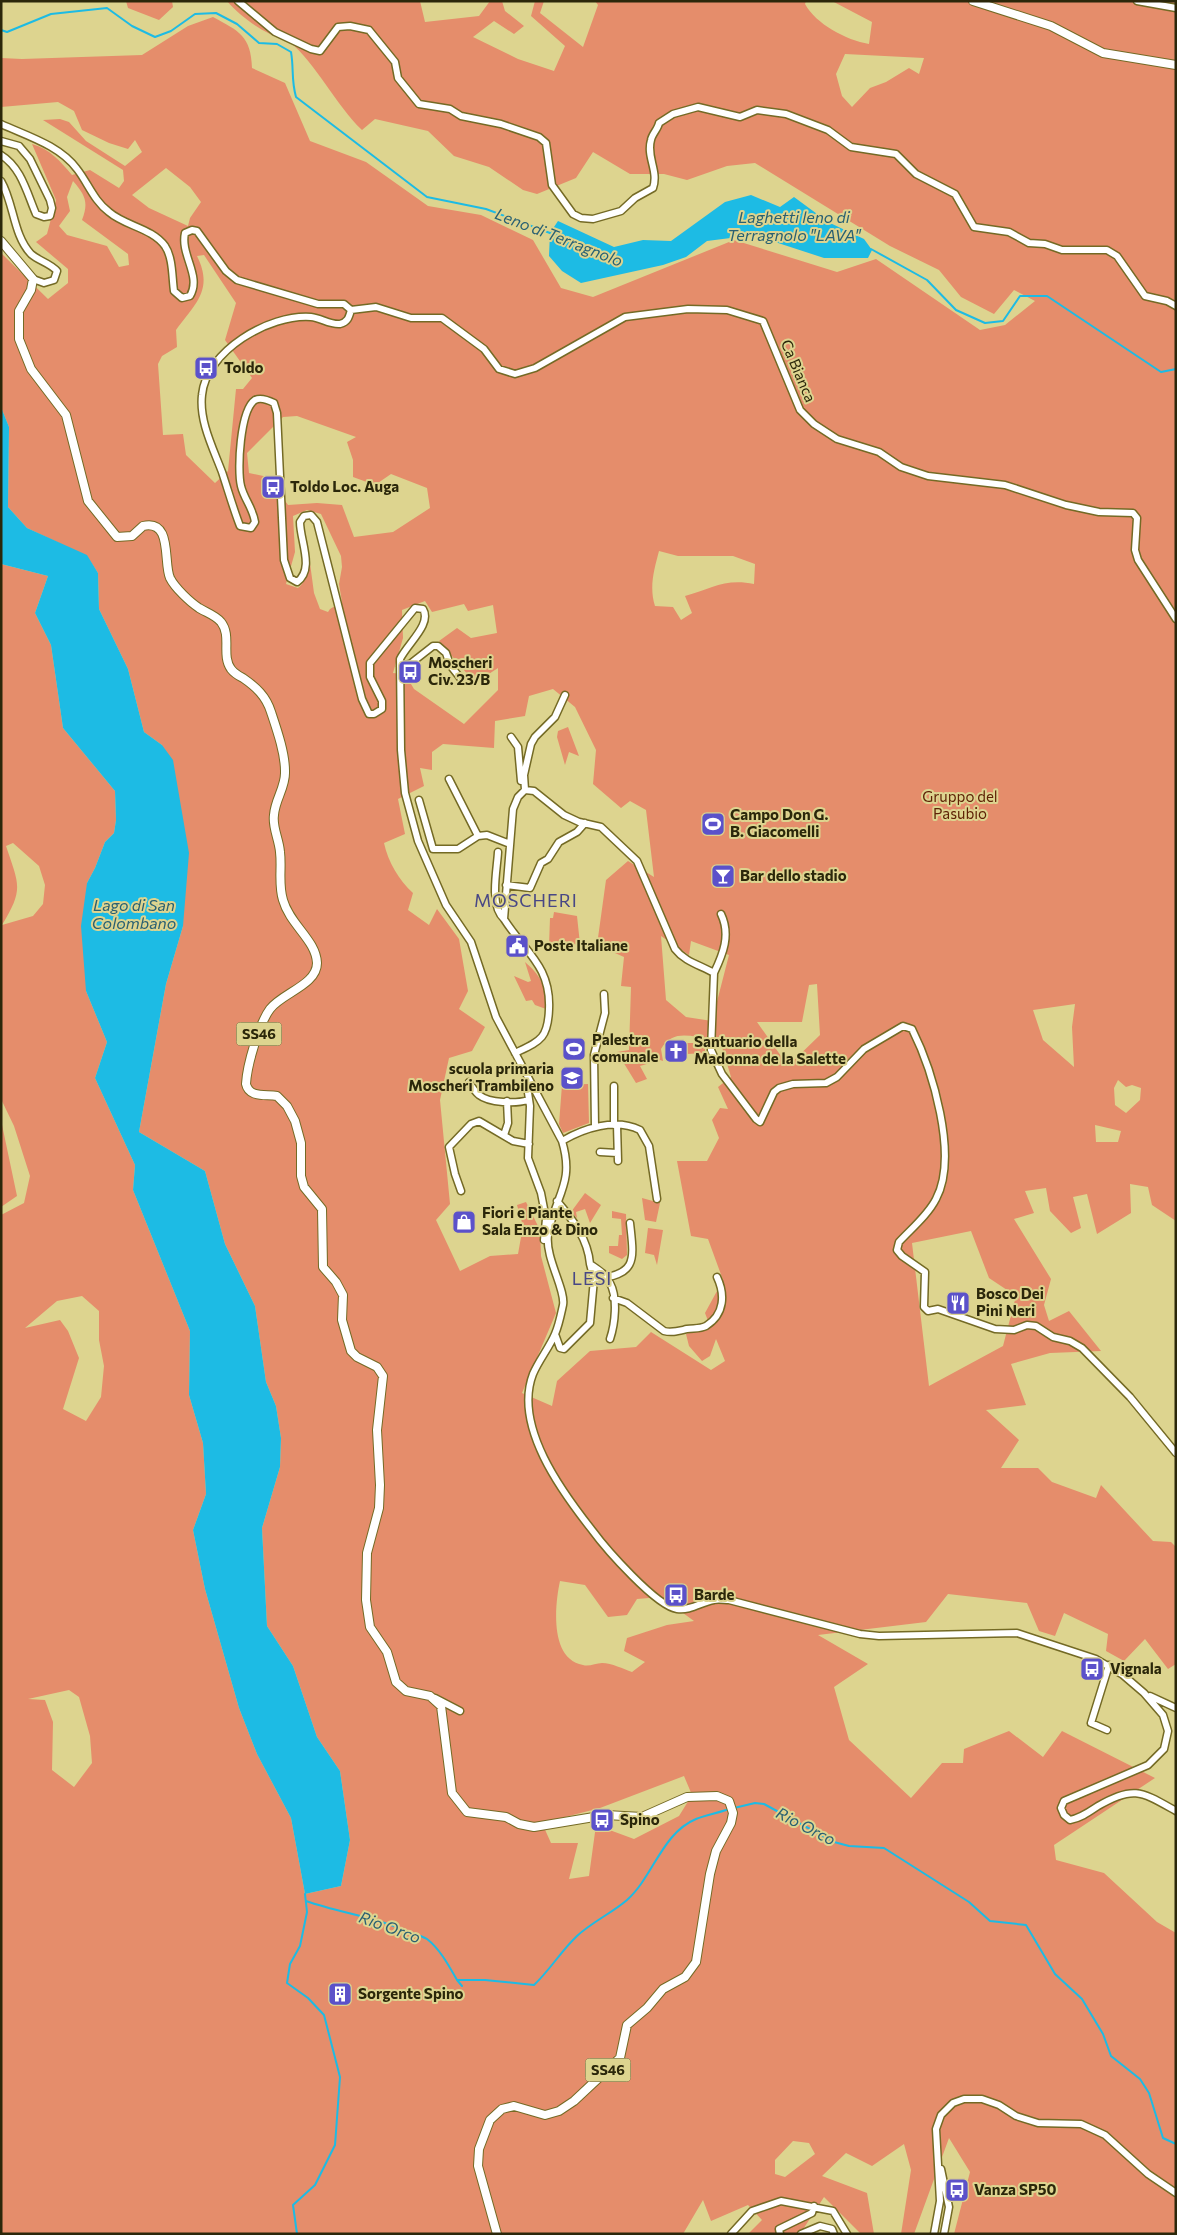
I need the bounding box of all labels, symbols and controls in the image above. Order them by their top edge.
water label: Leno di Terragnolo [493,203,626,270]
water label: Laghetti leno di Terragnolo "LAVA" [727,207,862,244]
street label: Ca Bianca [778,337,820,405]
bus stop icon: Toldo [193,355,219,381]
place label: Toldo [224,358,263,376]
bus stop icon: Toldo Loc. Auga [260,474,286,500]
place label: Toldo Loc. Auga [290,477,399,495]
place label: Moscheri Civ. 23/B [428,653,492,688]
bus stop icon: Moscheri Civ. 23/B [397,659,423,685]
park label: Gruppo del Pasubio [922,787,998,822]
place label: Campo Don G. B. Giacomelli [730,805,828,840]
sports icon: Campo Don G. B. Giacomelli [700,811,726,837]
bar icon: Bar dello stadio [710,863,736,889]
place label: Bar dello stadio [740,866,847,884]
district label: MOSCHERI [474,889,578,911]
water label: Lago di San Colombano [92,895,176,932]
public building icon: Poste Italiane [504,933,530,959]
place label: Poste Italiane [534,936,628,954]
road number: SS46 [236,1022,282,1046]
place label: Palestra comunale [592,1030,659,1065]
place label: Santuario della Madonna de la Salette [694,1032,846,1067]
sports icon: Palestra comunale [561,1036,587,1062]
church icon: Santuario della Madonna de la Salette [663,1038,689,1064]
place label: scuola primaria Moscheri Trambileno [408,1059,554,1094]
school or university icon: scuola primaria Moscheri Trambileno [559,1065,585,1091]
place label: Fiori e Piante Sala Enzo & Dino [482,1203,598,1238]
shop icon: Fiori e Piante Sala Enzo & Dino [451,1209,477,1235]
district label: LESI [572,1267,612,1289]
place label: Bosco Dei Pini Neri [976,1284,1044,1319]
restaurant icon: Bosco Dei Pini Neri [945,1290,971,1316]
bus stop icon: Barde [663,1582,689,1608]
place label: Barde [694,1585,735,1603]
bus stop icon: Vignala [1079,1656,1105,1682]
place label: Vignala [1110,1659,1162,1677]
water label: Rio Orco [773,1803,839,1849]
bus stop icon: Spino [589,1807,615,1833]
place label: Spino [620,1810,660,1828]
water label: Rio Orco [357,1907,424,1946]
building icon: Sorgente Spino [327,1981,353,2007]
place label: Sorgente Spino [358,1984,464,2002]
road number: SS46 [586,2058,630,2082]
bus stop icon: Vanza SP50 [944,2177,970,2203]
place label: Vanza SP50 [974,2180,1056,2198]

